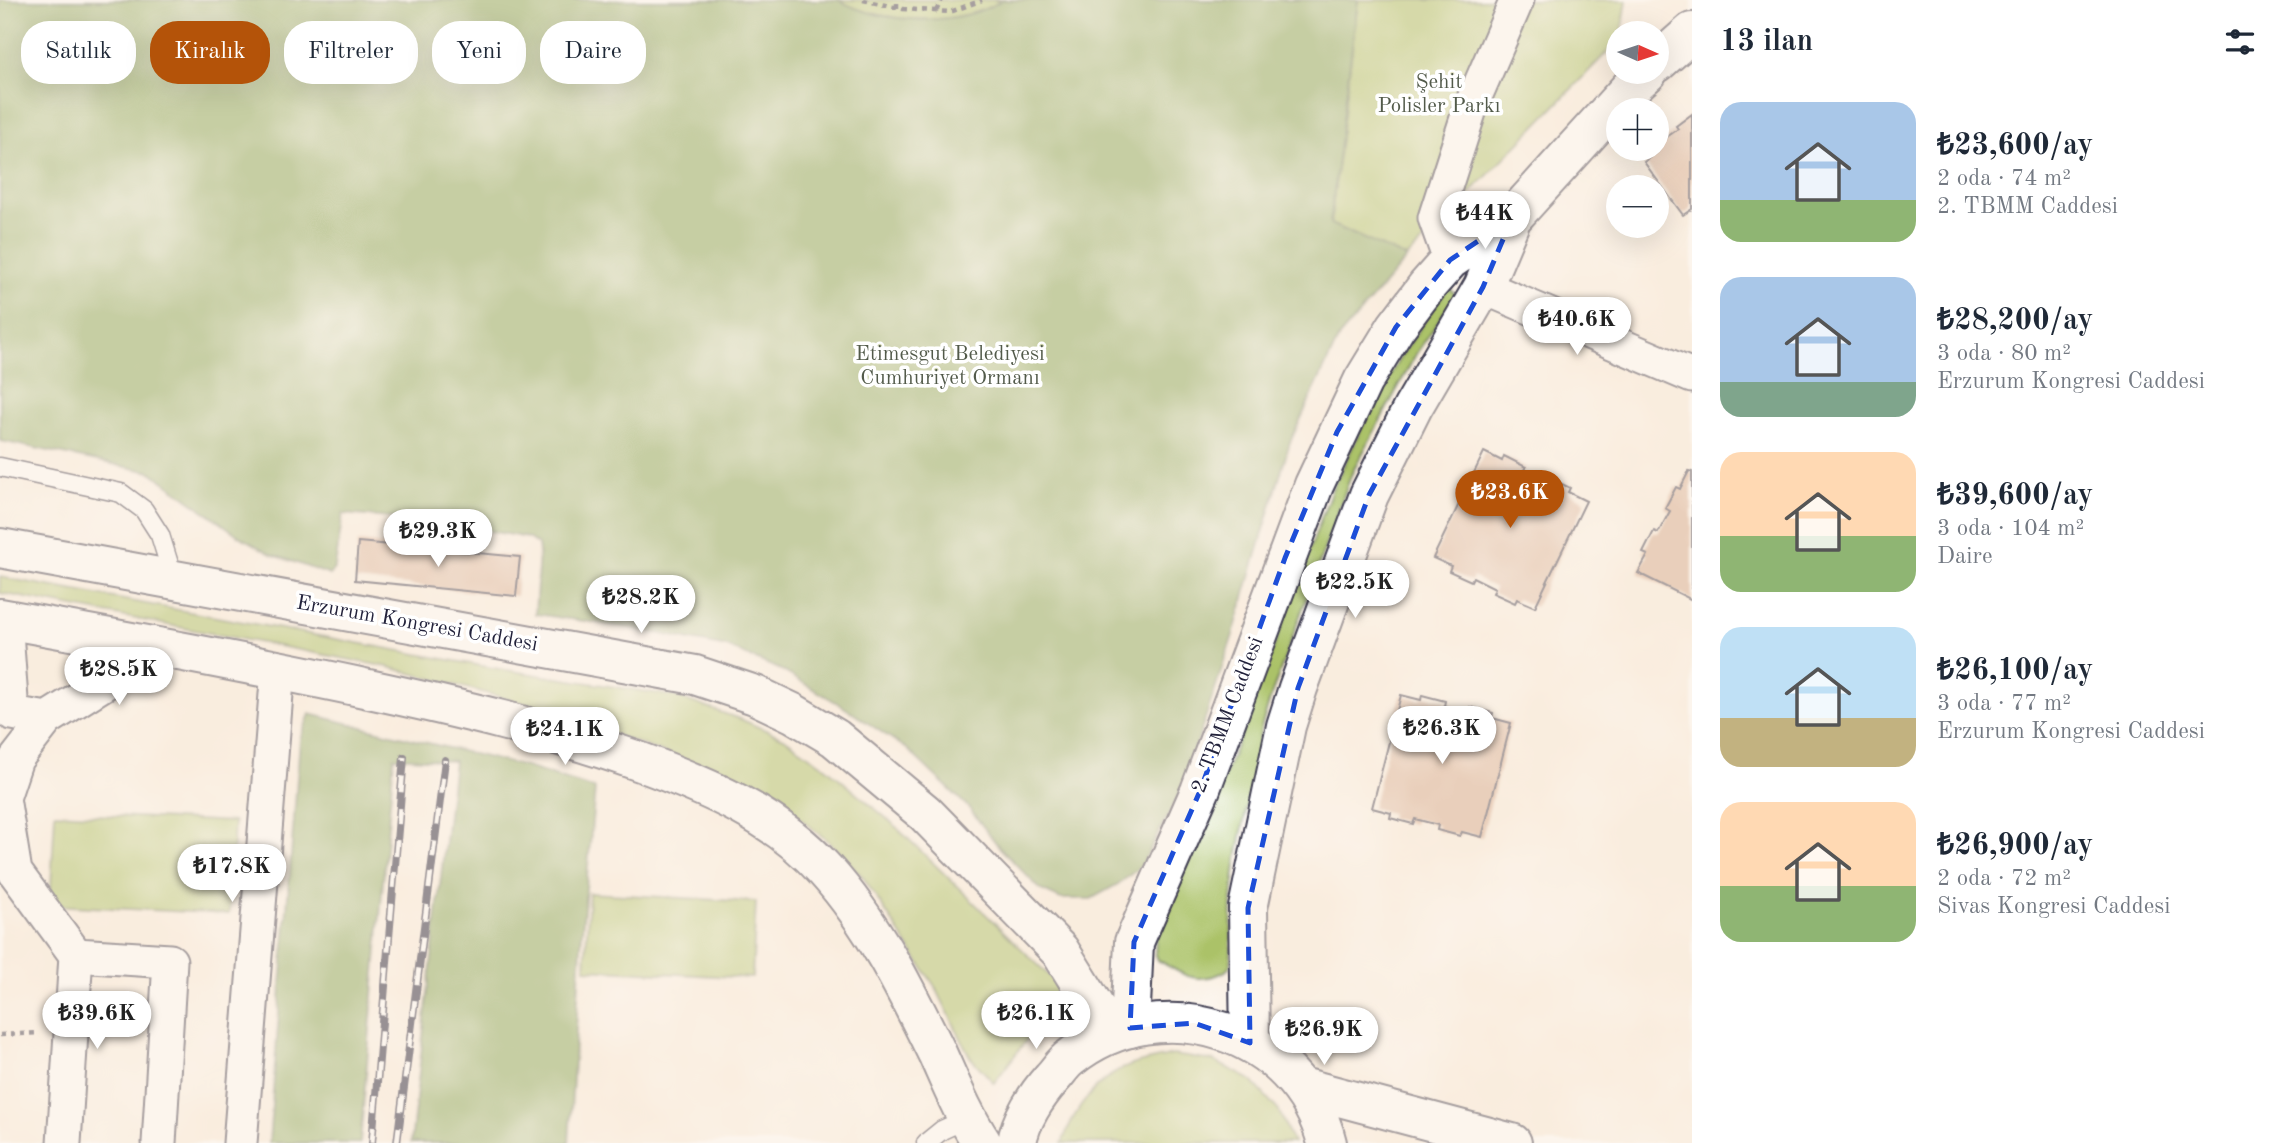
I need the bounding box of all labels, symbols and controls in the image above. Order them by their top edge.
chip: Satılık [21,21,136,84]
chip: Kiralık [150,21,270,84]
chip: Filtreler [284,21,418,84]
chip: Yeni [432,21,526,84]
chip: Daire [540,21,646,84]
north arrow [1606,21,1670,84]
map controls [1606,21,1669,238]
icon: filters [2221,23,2259,61]
text: 13 ilan [1720,27,1813,57]
park label: Şehit Polisler Parkı [1378,72,1500,117]
button: + [1606,98,1669,161]
icon: home [1776,130,1860,214]
text: ₺23,600/ay [1937,131,2093,161]
text: 2 oda · 74 m² [1937,167,2071,190]
button: − [1606,175,1669,238]
pin: ₺44K [1444,191,1526,251]
text: 2. TBMM Caddesi [1937,195,2118,218]
text: ₺44K [1456,202,1514,225]
pin: ₺40.6K [1520,298,1634,357]
icon: home [1776,305,1860,389]
text: ₺28,200/ay [1937,306,2093,336]
text: ₺40.6K [1538,308,1616,331]
text: 3 oda · 80 m² [1937,342,2071,365]
park label: Etimesgut Belediyesi Cumhuriyet Ormanı [855,344,1045,389]
text: Erzurum Kongresi Caddesi [1937,370,2205,393]
pin: ₺23.6K [1453,470,1567,530]
icon: home [1776,480,1860,564]
text: ₺23.6K [1471,481,1549,504]
text: ₺39,600/ay [1937,481,2093,511]
pin: ₺29.3K [381,510,495,569]
text: 3 oda · 104 m² [1937,517,2084,540]
text: ₺29.3K [399,520,477,543]
text: Daire [1937,545,1993,568]
pin: ₺22.5K [1298,560,1412,620]
text: ₺22.5K [1316,571,1394,594]
pin: ₺28.2K [584,576,698,635]
text: ₺28.2K [602,586,680,609]
street label: Erzurum Kongresi Caddesi [295,592,539,656]
street label: 2. TBMM Caddesi [1189,634,1267,796]
pin: ₺28.5K [62,648,176,707]
icon: home [1776,655,1860,739]
text: ₺26,100/ay [1937,656,2093,686]
text: ₺28.5K [80,658,158,681]
text: 3 oda · 77 m² [1937,692,2071,715]
pin: ₺26.3K [1385,706,1499,766]
pin: ₺24.1K [508,708,622,767]
text: ₺26.3K [1403,717,1481,740]
text: ₺24.1K [526,718,604,741]
text: Erzurum Kongresi Caddesi [1937,720,2205,743]
icon: home [1776,830,1860,914]
text: ₺26,900/ay [1937,831,2093,861]
pin: ₺17.8K [175,844,289,904]
text: ₺17.8K [193,855,271,878]
text: 2 oda · 72 m² [1937,867,2071,890]
text: Sivas Kongresi Caddesi [1937,895,2171,918]
pin: ₺39.6K [40,992,154,1051]
pin: ₺26.1K [979,992,1093,1051]
text: ₺39.6K [58,1002,136,1025]
text: ₺26.1K [997,1002,1075,1025]
pin: ₺26.9K [1267,1007,1381,1067]
text: ₺26.9K [1285,1018,1363,1041]

